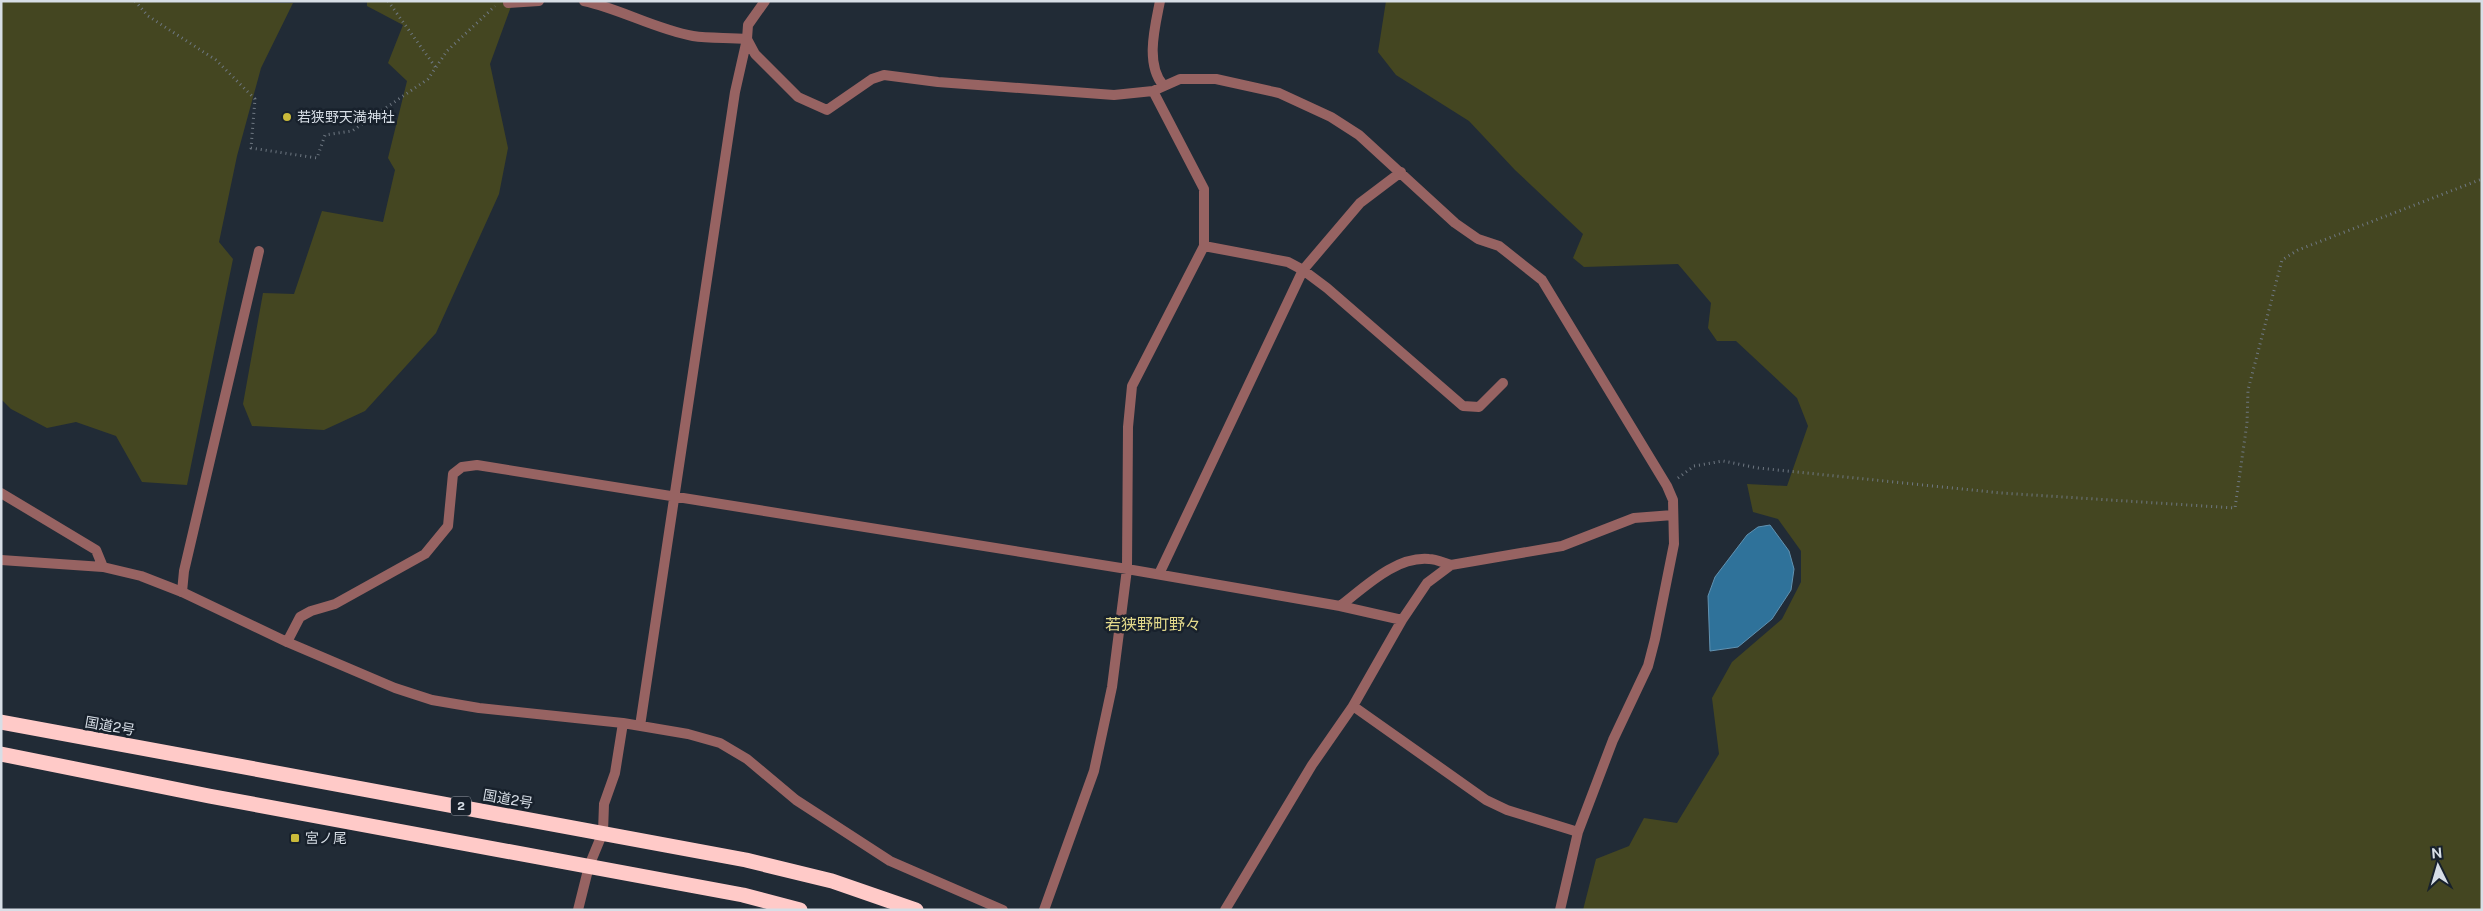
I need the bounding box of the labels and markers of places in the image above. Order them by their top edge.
place label: 若狭野天満神社 [297,109,395,125]
marker: 若狭野天満神社 [281,111,293,123]
place label: 宮ノ尾 [305,830,347,846]
marker: 宮ノ尾 [289,832,301,844]

